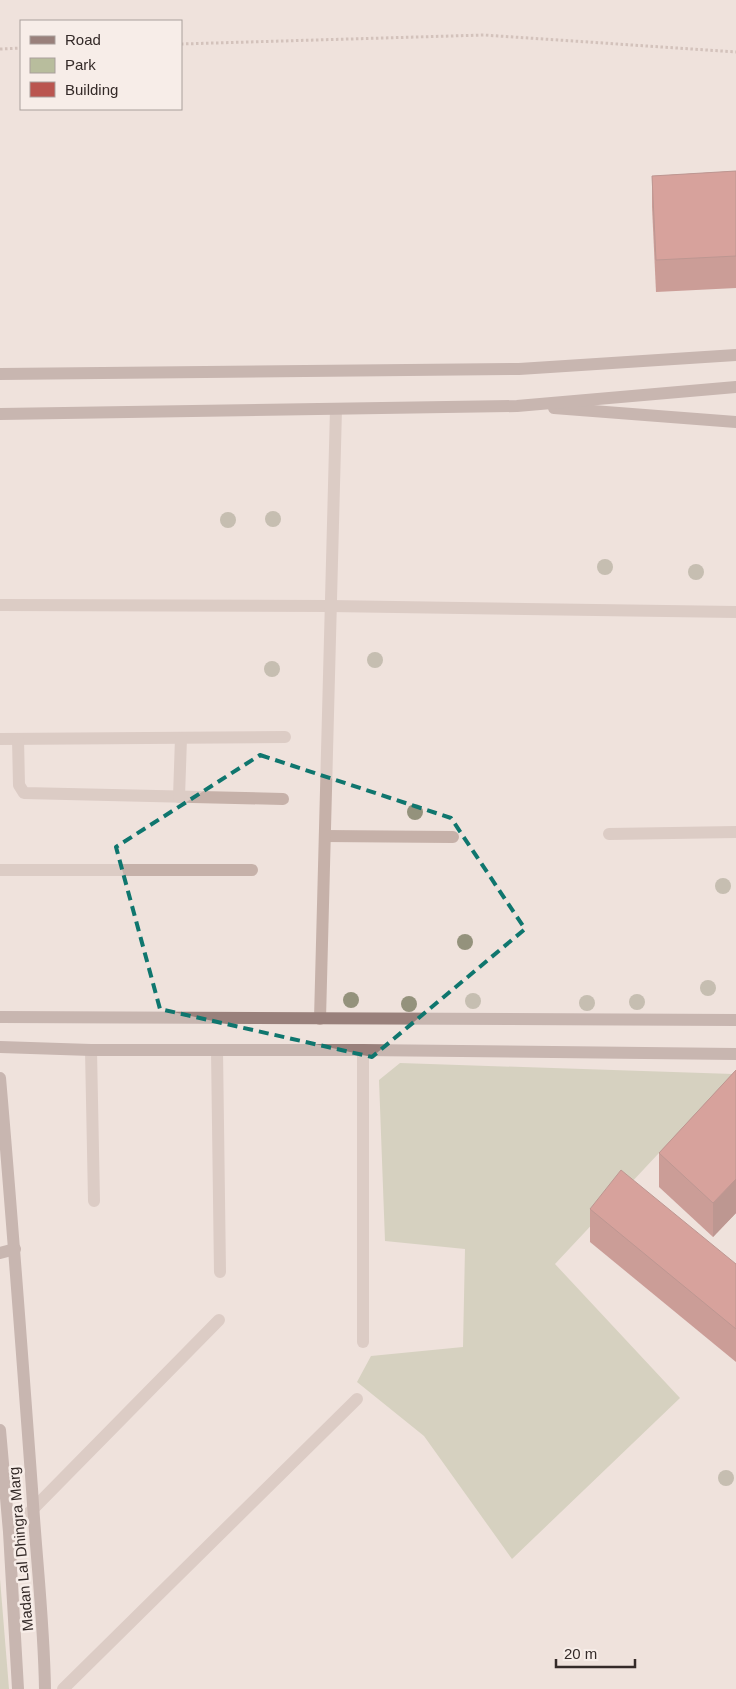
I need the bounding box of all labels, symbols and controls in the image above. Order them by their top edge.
legend [20,20,182,110]
text: Road [65,31,101,48]
text: Park [65,56,96,73]
text: Building [65,81,118,98]
street label: Madan Lal Dhingra Marg [5,1466,36,1632]
scale bar [556,1636,635,1668]
text: 20 m [564,1645,597,1662]

